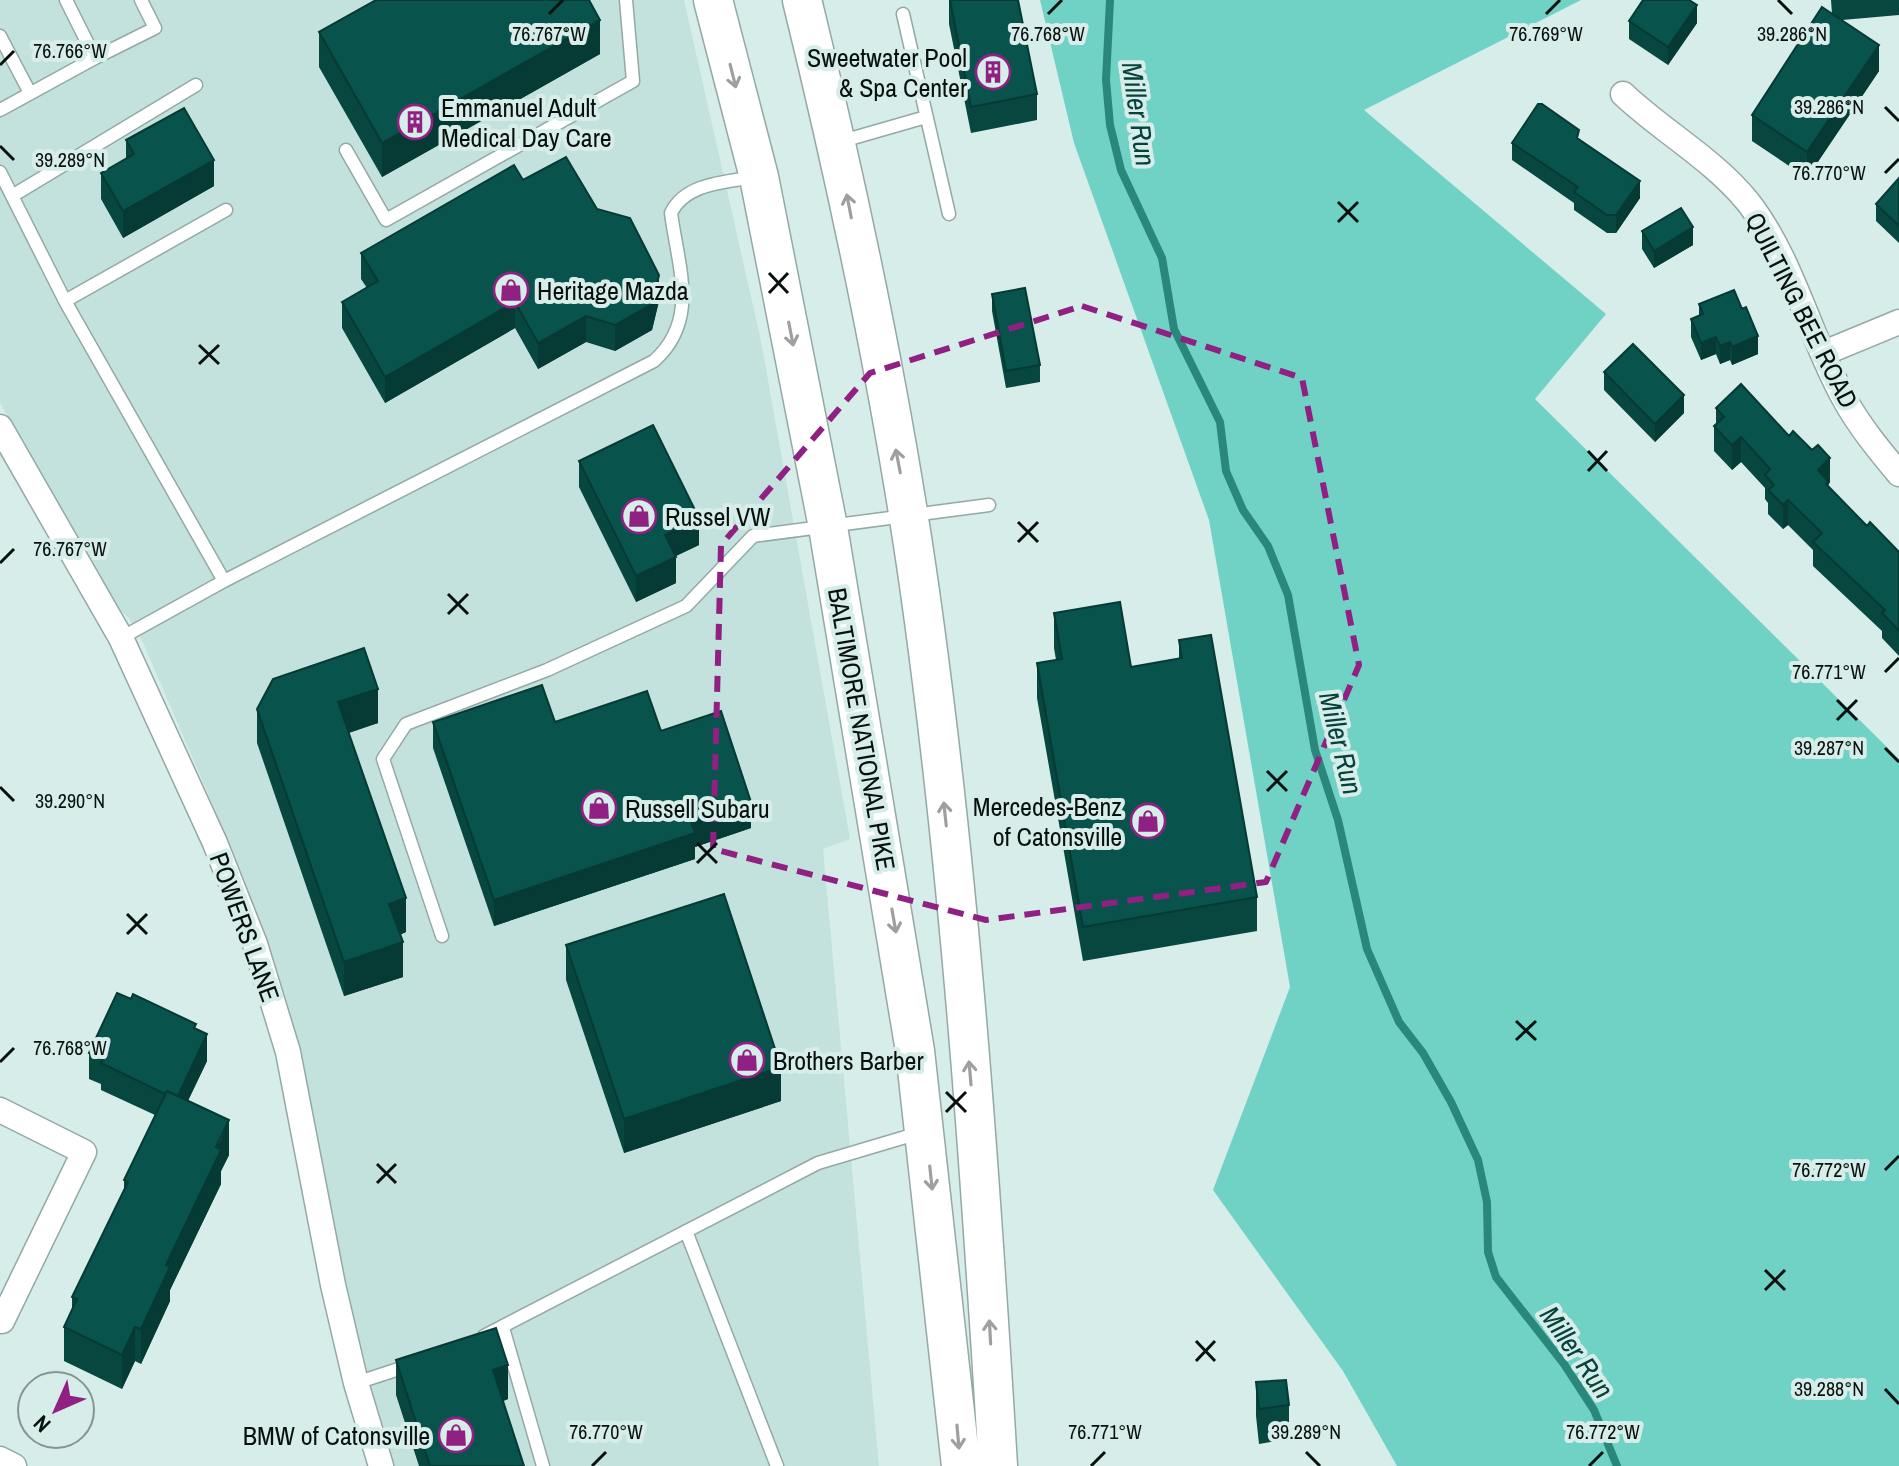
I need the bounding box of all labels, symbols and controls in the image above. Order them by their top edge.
text: 76.767°W [512,20,586,47]
text: 76.768°W [1011,20,1085,47]
text: 76.769°W [1509,20,1583,47]
text: 39.286°N [1757,20,1827,47]
text: 76.766°W [33,37,107,64]
place label: Sweetwater Pool & Spa Center [807,40,967,105]
building icon: Sweetwater Pool & Spa Center [974,53,1012,91]
water label: Miller Run [1113,60,1165,168]
one-way arrow [726,62,741,88]
place label: Emmanuel Adult Medical Day Care [441,90,612,155]
text: 39.286°N [1794,93,1864,120]
building icon: Emmanuel Adult Medical Day Care [396,103,434,141]
text: 39.289°N [35,146,105,173]
text: 76.770°W [1792,159,1866,186]
one-way arrow [841,193,856,219]
street label: QUILTING BEE ROAD [1738,206,1866,414]
shop icon: Heritage Mazda [492,271,530,309]
place label: Heritage Mazda [537,273,689,308]
one-way arrow [785,320,800,346]
one-way arrow [890,449,905,474]
shop icon: Russel VW [620,497,658,535]
place label: Russel VW [665,499,770,534]
text: 76.767°W [33,535,107,562]
street label: BALTIMORE NATIONAL PIKE [820,585,904,873]
text: 76.771°W [1792,658,1866,685]
water label: Miller Run [1310,688,1372,798]
text: 39.287°N [1794,734,1864,761]
text: 39.290°N [35,787,105,814]
shop icon: Russell Subaru [580,789,618,827]
place label: Mercedes-Benz of Catonsville [973,789,1122,854]
place label: Russell Subaru [625,791,770,826]
one-way arrow [938,801,953,828]
shop icon: Mercedes-Benz of Catonsville [1129,802,1167,840]
street label: POWERS LANE [202,848,288,1006]
one-way arrow [887,908,902,933]
text: 76.768°W [33,1034,107,1061]
shop icon: Brothers Barber [728,1041,766,1079]
place label: Brothers Barber [773,1043,924,1078]
one-way arrow [962,1060,977,1087]
text: 76.772°W [1792,1156,1866,1183]
one-way arrow [924,1164,939,1191]
water label: Miller Run [1531,1298,1623,1406]
one-way arrow [982,1319,997,1346]
north arrow [16,1370,96,1450]
text: 39.288°N [1794,1375,1864,1402]
text: N [27,1409,57,1439]
shop icon: BMW of Catonsville [437,1416,475,1454]
place label: BMW of Catonsville [243,1418,430,1453]
text: 76.770°W [569,1418,643,1445]
text: 76.771°W [1068,1418,1142,1445]
text: 39.289°N [1271,1418,1341,1445]
text: 76.772°W [1566,1418,1640,1445]
one-way arrow [951,1423,966,1450]

